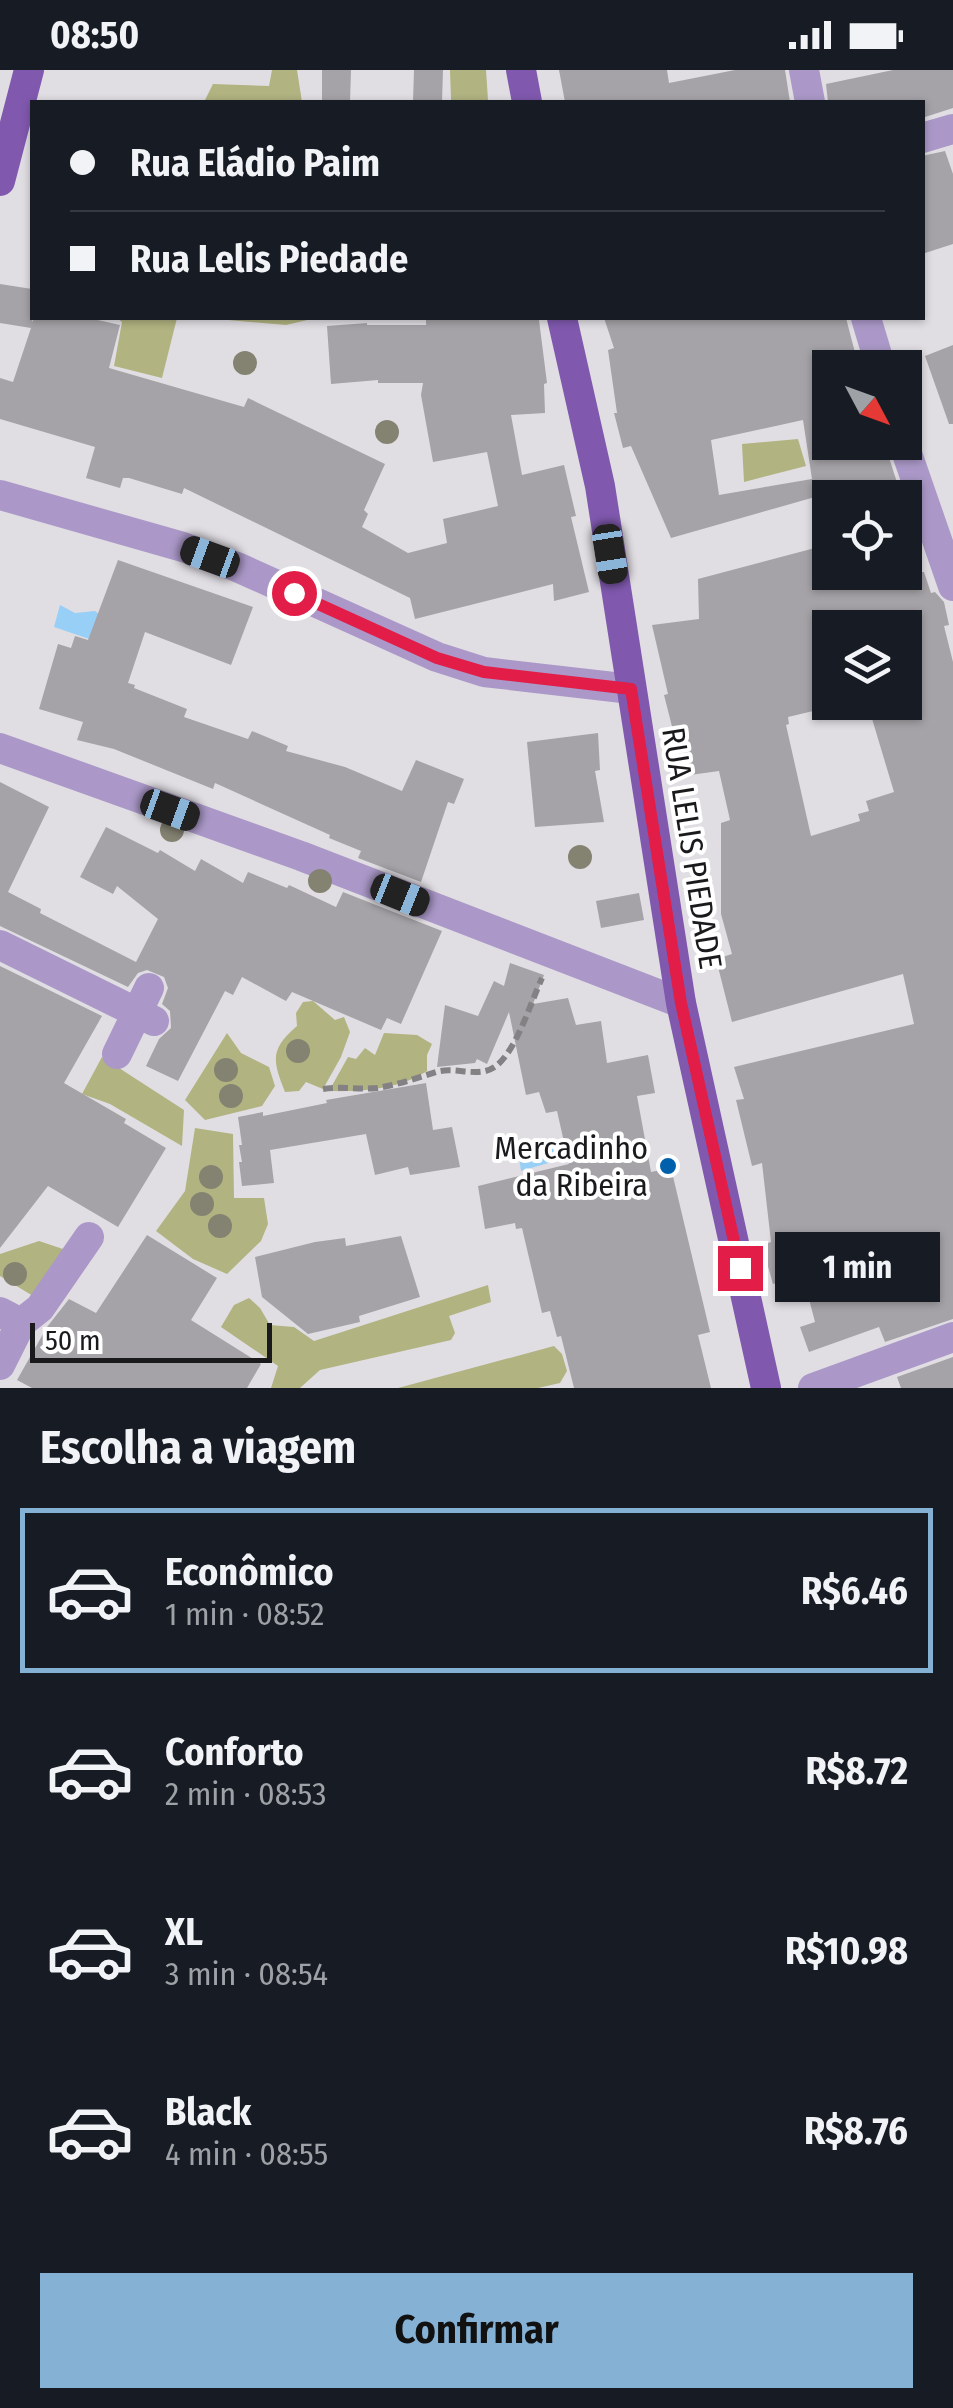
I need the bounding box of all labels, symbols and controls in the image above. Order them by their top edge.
text: 08:50 [50,12,139,58]
text: Rua Eládio Paim [130,140,380,186]
text: Rua Lelis Piedade [130,236,408,282]
north arrow [812,350,922,460]
map controls [812,350,922,720]
button: locate [812,480,922,590]
car [590,522,630,586]
car [177,533,243,581]
route start [272,571,317,616]
button: layers [812,610,922,720]
street label: RUA LELIS PIEDADE [654,725,730,971]
car [137,786,203,834]
car [367,870,433,920]
place label: Mercadinho da Ribeira [494,1129,648,1204]
marker: Mercadinho da Ribeira [657,1155,679,1177]
callout: 1 min [775,1233,940,1303]
route end [718,1246,763,1291]
text: 1 min [823,1248,892,1286]
scale bar [30,1318,272,1362]
text: 50 m [45,1324,101,1357]
text: Escolha a viagem [40,1421,356,1475]
icon: car [45,1546,135,1636]
text: Econômico [165,1549,334,1595]
text: R$6.46 [801,1568,908,1614]
text: 1 min · 08:52 [165,1595,324,1633]
icon: car [45,1726,135,1816]
text: Conforto [165,1729,304,1775]
text: R$8.72 [806,1748,908,1794]
text: 2 min · 08:53 [165,1775,326,1813]
icon: car [45,1906,135,1996]
text: XL [165,1909,203,1955]
text: R$10.98 [785,1928,908,1974]
text: 3 min · 08:54 [165,1955,328,1993]
icon: car [45,2086,135,2176]
text: Black [165,2089,251,2135]
text: R$8.76 [804,2108,908,2154]
text: 4 min · 08:55 [165,2135,328,2173]
button: Confirmar [40,2273,913,2388]

